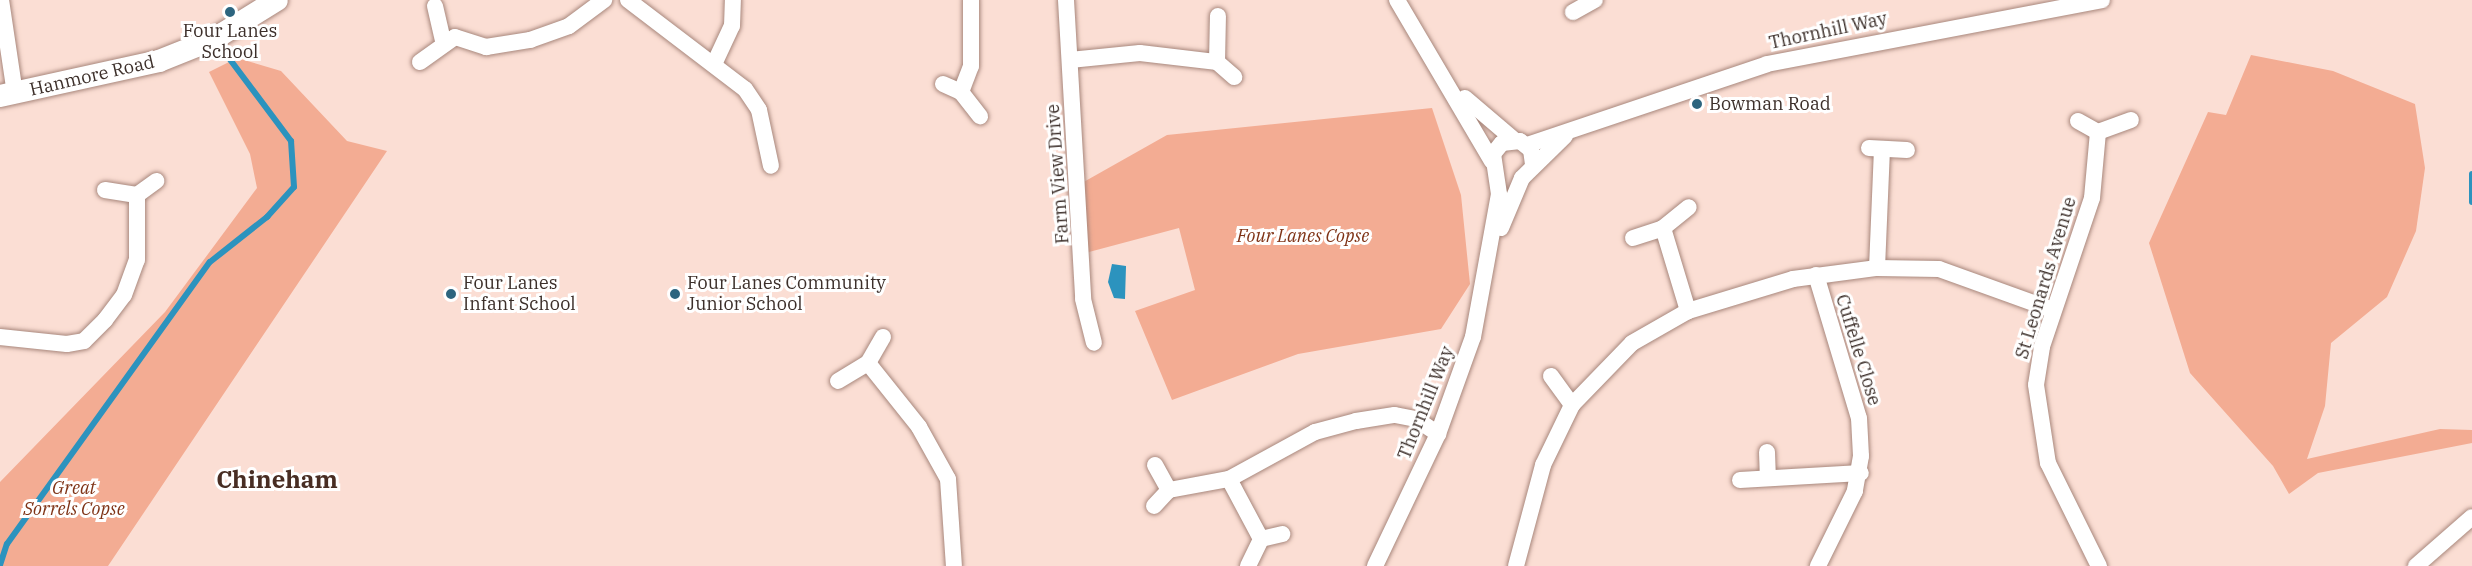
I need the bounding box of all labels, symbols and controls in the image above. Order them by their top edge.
marker: Four Lanes School [223,5,237,19]
street label: Thornhill Way [1767,8,1889,54]
place label: Four Lanes School [183,21,277,63]
street label: Hanmore Road [27,51,157,101]
place label: Bowman Road [1709,93,1831,115]
marker: Bowman Road [1690,97,1704,111]
street label: Farm View Drive [1042,103,1074,245]
street label: St Leonards Avenue [2011,194,2081,362]
park label: Four Lanes Copse [1237,225,1369,247]
place label: Four Lanes Infant School [463,273,576,316]
place label: Four Lanes Community Junior School [687,273,886,316]
marker: Four Lanes Infant School [444,287,458,301]
marker: Four Lanes Community Junior School [668,287,682,301]
street label: Cuffelle Close [1831,292,1885,408]
street label: Thornhill Way [1393,343,1459,463]
district label: Chineham [216,466,338,494]
park label: Great Sorrels Copse [23,478,125,520]

